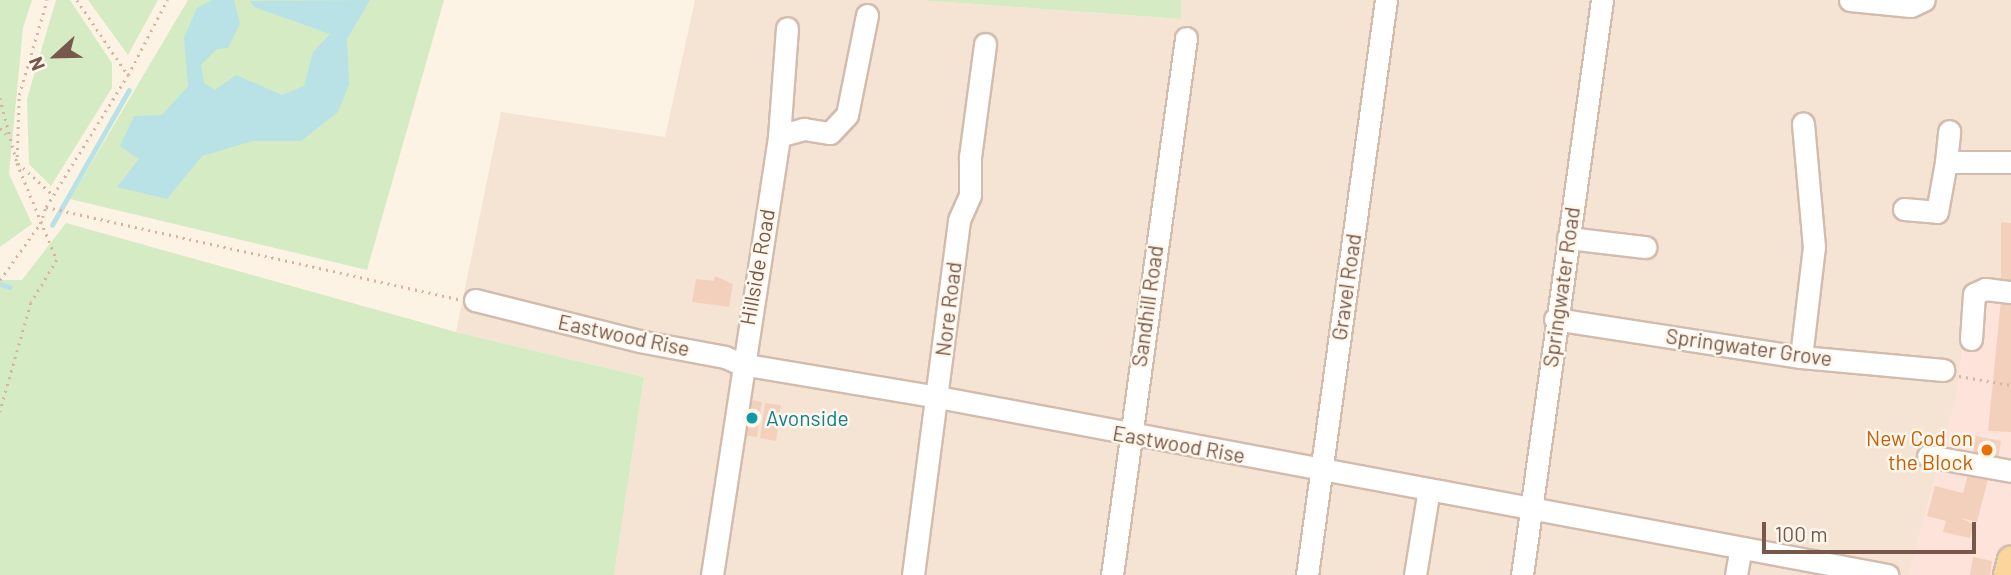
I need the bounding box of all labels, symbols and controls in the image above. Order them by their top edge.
north arrow [21,21,91,91]
text: N [23,54,49,74]
street label: Springwater Road [1537,205,1585,369]
street label: Hillside Road [734,207,780,327]
street label: Gravel Road [1326,232,1366,342]
street label: Sandhill Road [1126,244,1168,368]
street label: Nore Road [930,260,966,358]
street label: Eastwood Rise [556,309,692,361]
street label: Springwater Grove [1664,323,1834,371]
place label: Avonside [766,405,849,431]
marker: Avonside [744,410,760,426]
street label: Eastwood Rise [1111,420,1247,468]
place label: New Cod on the Block [1866,425,1973,475]
marker: New Cod on the Block [1979,442,1995,458]
scale bar [1766,508,1980,552]
text: 100 m [1775,521,1828,546]

